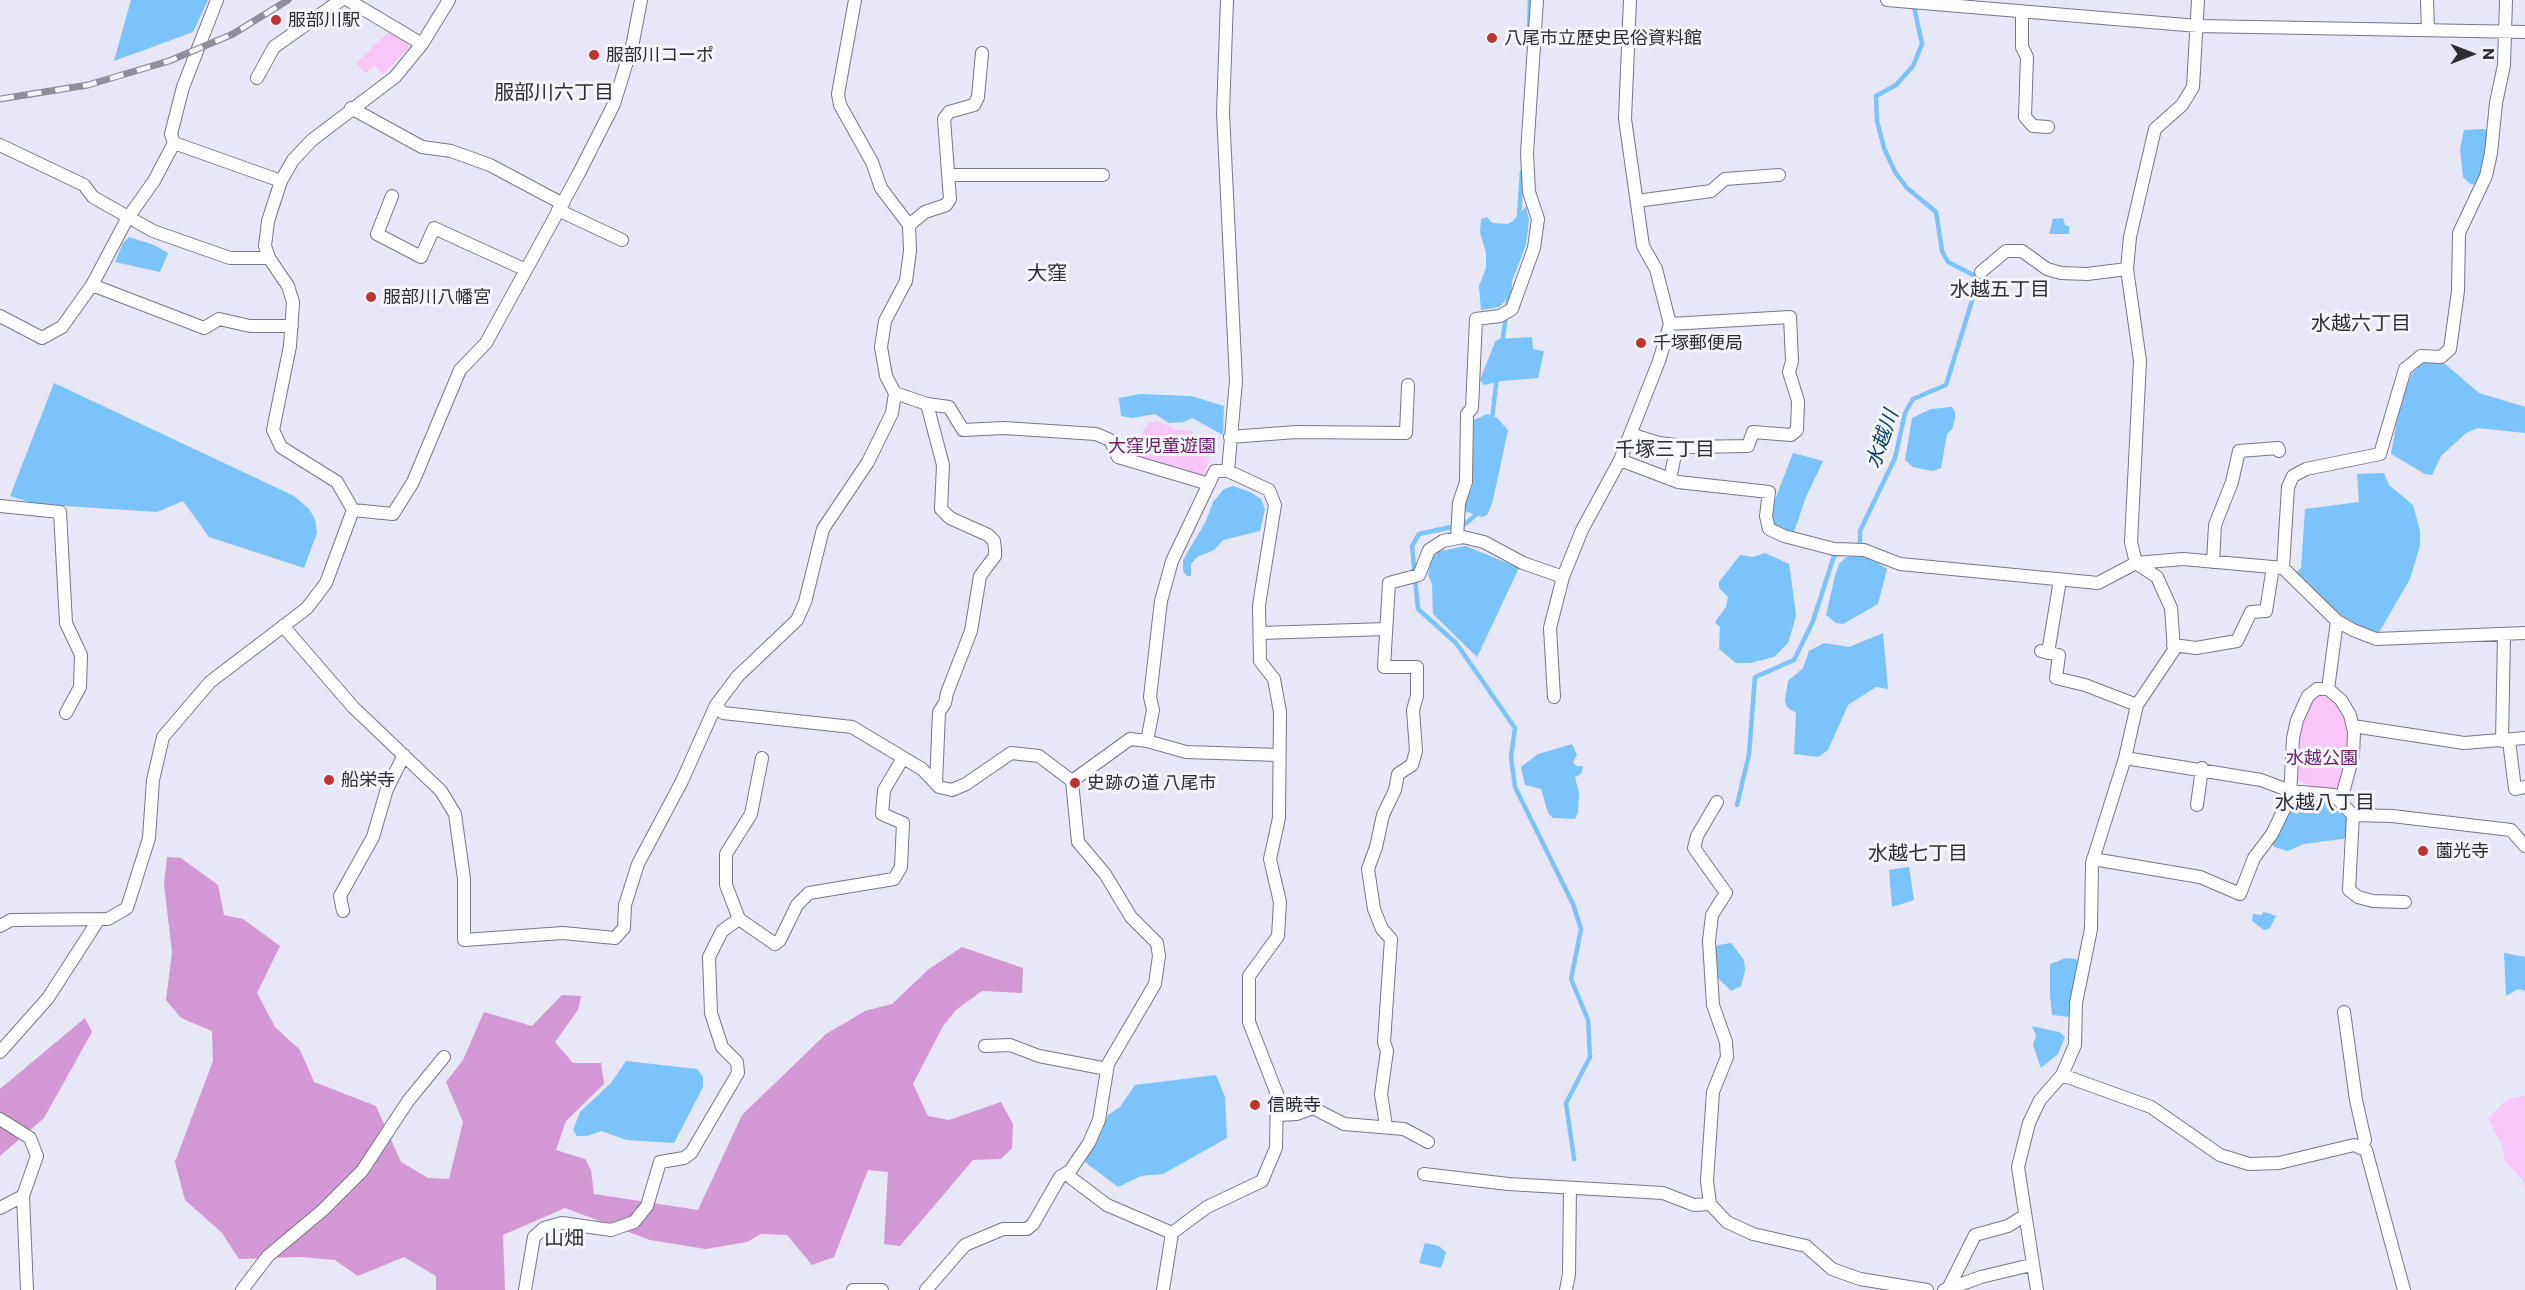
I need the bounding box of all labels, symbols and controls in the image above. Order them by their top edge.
place label: 服部川駅 [288,9,360,31]
marker: 服部川駅 [269,13,283,27]
north arrow [2441,24,2501,84]
place label: 八尾市立歴史民俗資料館 [1504,27,1702,49]
marker: 八尾市立歴史民俗資料館 [1485,31,1499,45]
place label: 服部川コーポ [606,44,714,66]
marker: 服部川コーポ [587,48,601,62]
text: N [2480,48,2499,60]
district label: 服部川六丁目 [494,80,614,104]
district label: 大窪 [1027,261,1067,285]
district label: 水越五丁目 [1950,277,2050,301]
place label: 服部川八幡宮 [383,286,491,308]
marker: 服部川八幡宮 [364,290,378,304]
district label: 水越六丁目 [2311,311,2411,335]
place label: 千塚郵便局 [1653,332,1743,354]
marker: 千塚郵便局 [1634,336,1648,350]
water label: 水越川 [1861,407,1903,471]
park label: 大窪児童遊園 [1108,435,1216,457]
district label: 千塚三丁目 [1615,437,1715,461]
park label: 水越公園 [2286,747,2358,769]
place label: 船栄寺 [341,769,395,791]
place label: 史跡の道 八尾市 [1087,772,1216,794]
marker: 船栄寺 [322,773,336,787]
marker: 史跡の道 八尾市 [1068,776,1082,790]
district label: 水越八丁目 [2275,790,2375,814]
place label: 薗光寺 [2435,840,2489,862]
district label: 水越七丁目 [1868,841,1968,865]
marker: 薗光寺 [2416,844,2430,858]
place label: 信暁寺 [1267,1094,1321,1116]
marker: 信暁寺 [1248,1098,1262,1112]
district label: 山畑 [544,1226,584,1250]

